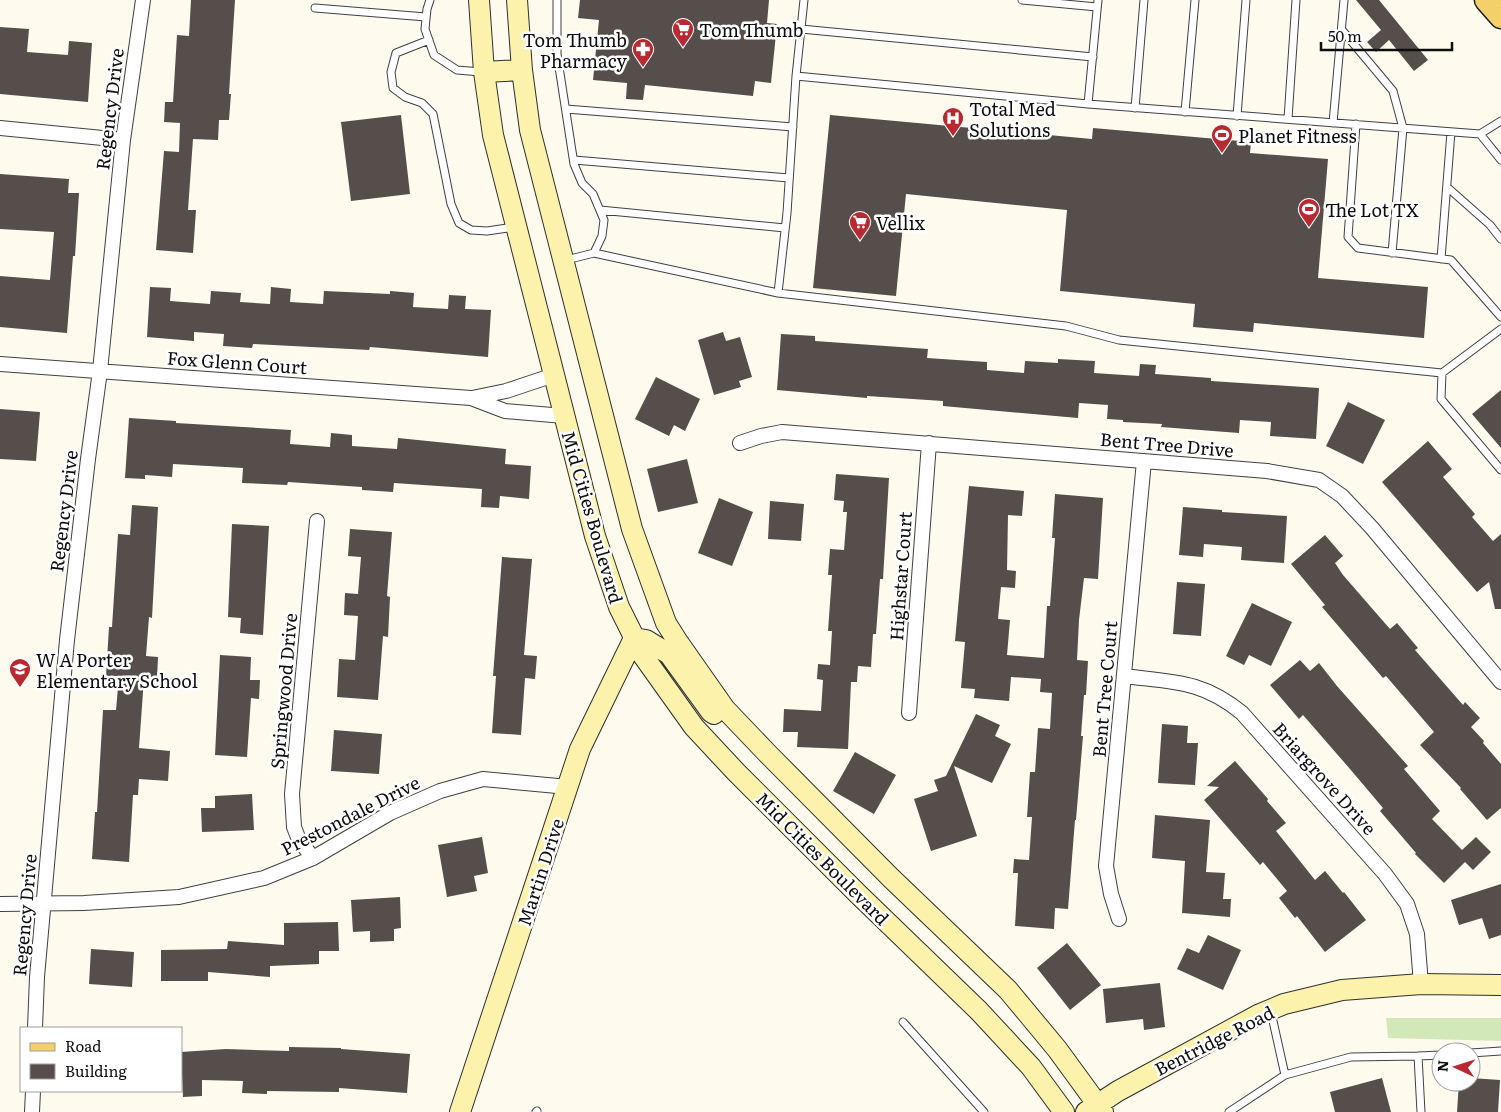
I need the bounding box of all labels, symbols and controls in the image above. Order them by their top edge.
place label: Tom Thumb [699,16,804,43]
supermarket icon: Tom Thumb [671,17,695,48]
scale bar [1321,20,1452,52]
text: 50 m [1328,24,1362,47]
place label: Tom Thumb Pharmacy [523,26,628,74]
pharmacy icon: Tom Thumb Pharmacy [631,37,655,68]
street label: Regency Drive [88,46,130,172]
place label: Total Med Solutions [969,95,1056,143]
hospital icon: Total Med Solutions [941,106,965,137]
place label: Planet Fitness [1238,122,1357,149]
sports icon: Planet Fitness [1210,123,1234,154]
place label: The Lot TX [1325,196,1419,223]
sports icon: The Lot TX [1297,197,1321,228]
place label: Vellix [876,209,926,236]
supermarket icon: Vellix [848,210,872,241]
street label: Fox Glenn Court [166,344,309,380]
street label: Bent Tree Drive [1099,425,1235,463]
street label: Mid Cities Boulevard [555,427,631,607]
street label: Regency Drive [42,448,84,574]
street label: Highstar Court [882,510,918,642]
street label: Springwood Drive [263,612,303,770]
street label: Bent Tree Court [1085,619,1123,758]
place label: W A Porter Elementary School [36,646,198,694]
school or university icon: W A Porter Elementary School [8,657,32,688]
street label: Briargrove Drive [1267,716,1383,840]
street label: Prestondale Drive [276,768,424,862]
street label: Mid Cities Boulevard [750,785,896,931]
street label: Martin Drive [510,815,570,929]
street label: Regency Drive [5,853,43,977]
street label: Bentridge Road [1149,998,1279,1082]
legend [20,1027,182,1092]
text: Road [65,1034,101,1057]
north arrow [1431,1042,1481,1092]
text: Building [65,1059,127,1082]
text: N [1432,1059,1452,1073]

